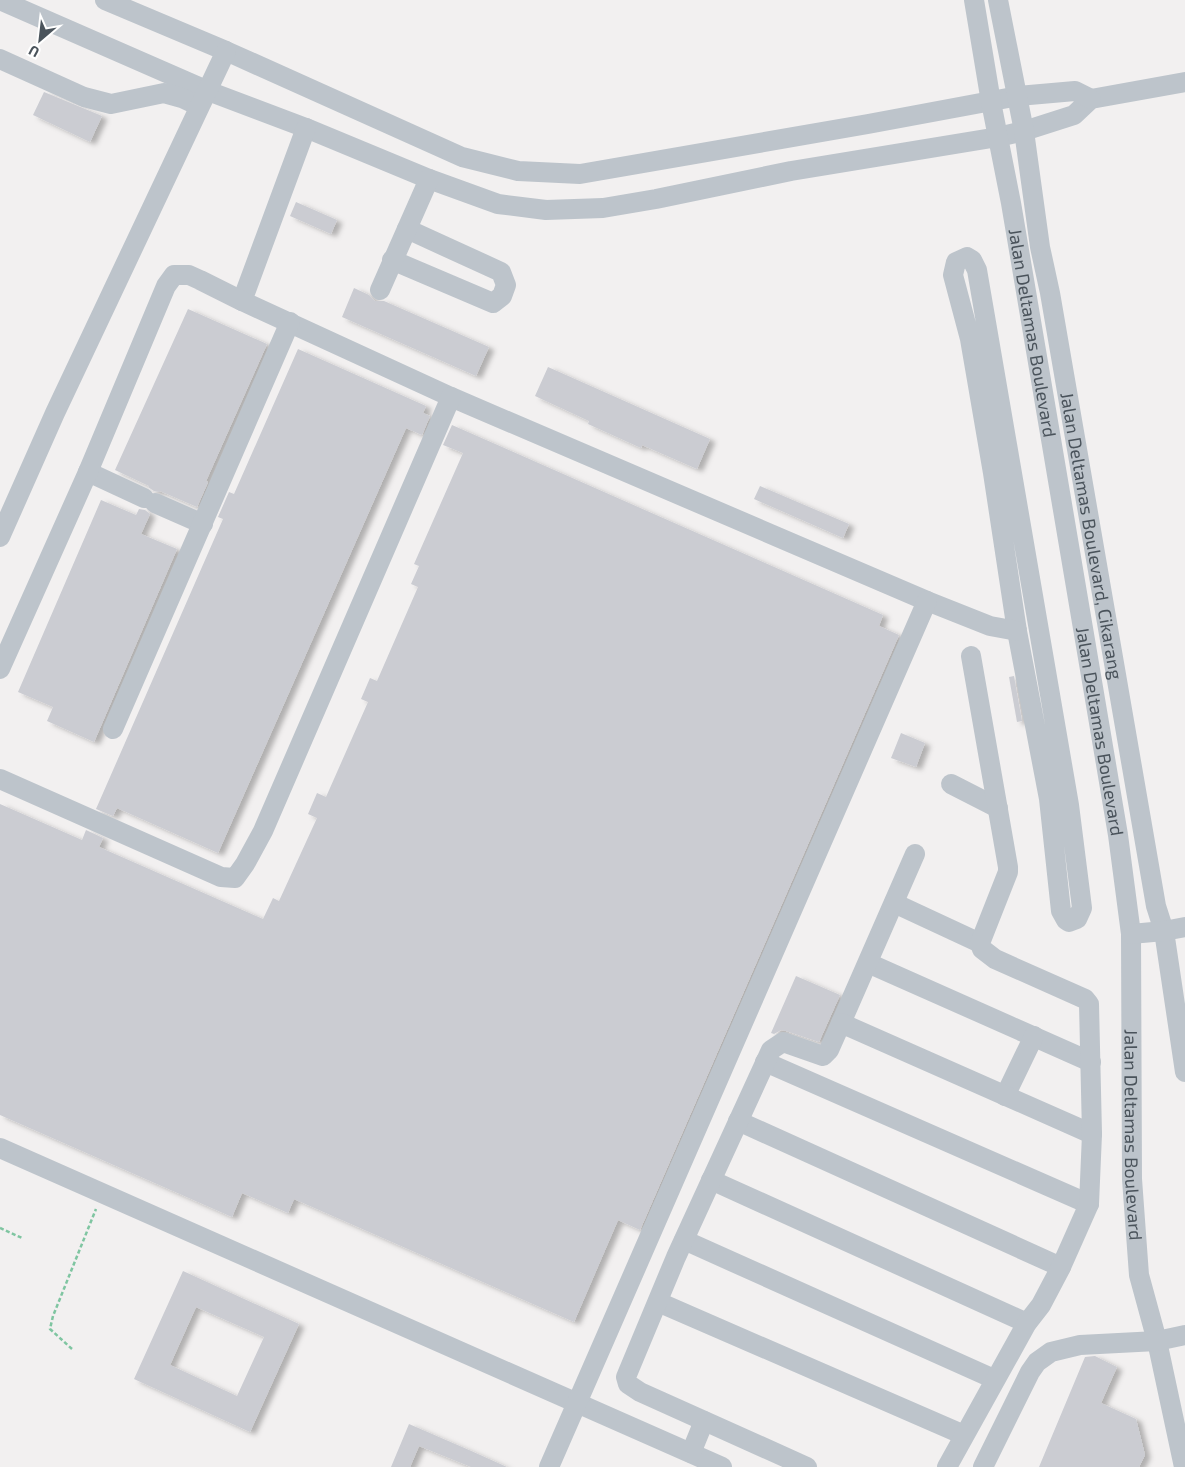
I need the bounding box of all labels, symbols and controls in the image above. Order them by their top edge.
north arrow [15,15,65,65]
text: U [25,42,42,62]
street label: Jalan Deltamas Boulevard [1004,227,1061,439]
street label: Jalan Deltamas Boulevard, Cikarang [1056,390,1128,681]
street label: Jalan Deltamas Boulevard [1072,625,1129,837]
street label: Jalan Deltamas Boulevard [1120,1029,1147,1241]

